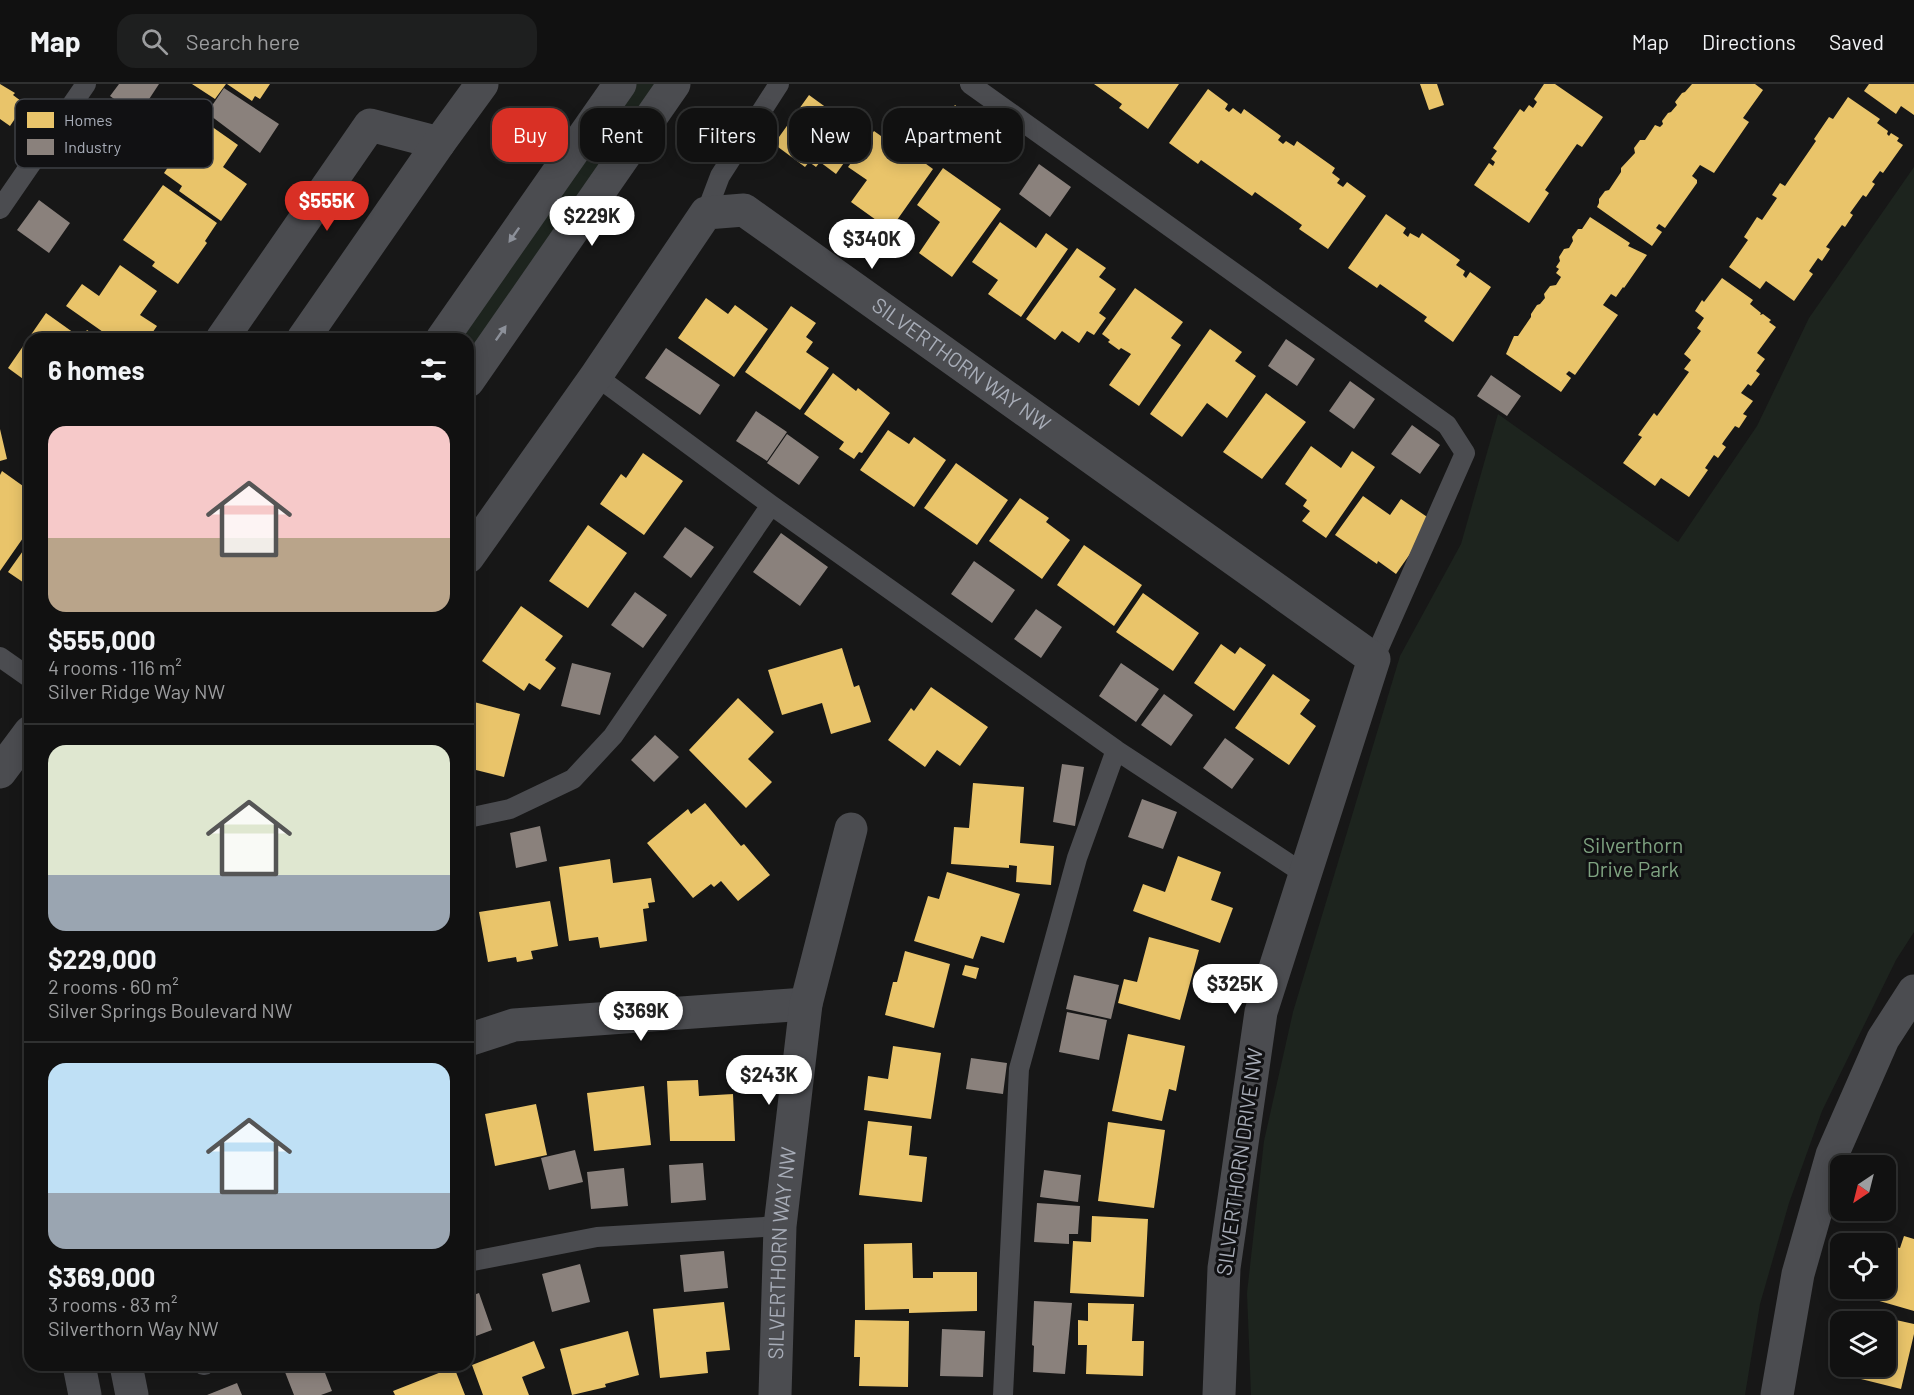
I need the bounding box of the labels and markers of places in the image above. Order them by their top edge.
pin: $555K [285,181,369,232]
pin: $229K [550,196,634,247]
pin: $340K [830,219,914,270]
pin: $325K [1193,964,1277,1015]
pin: $369K [599,991,683,1042]
pin: $243K [727,1055,811,1106]

